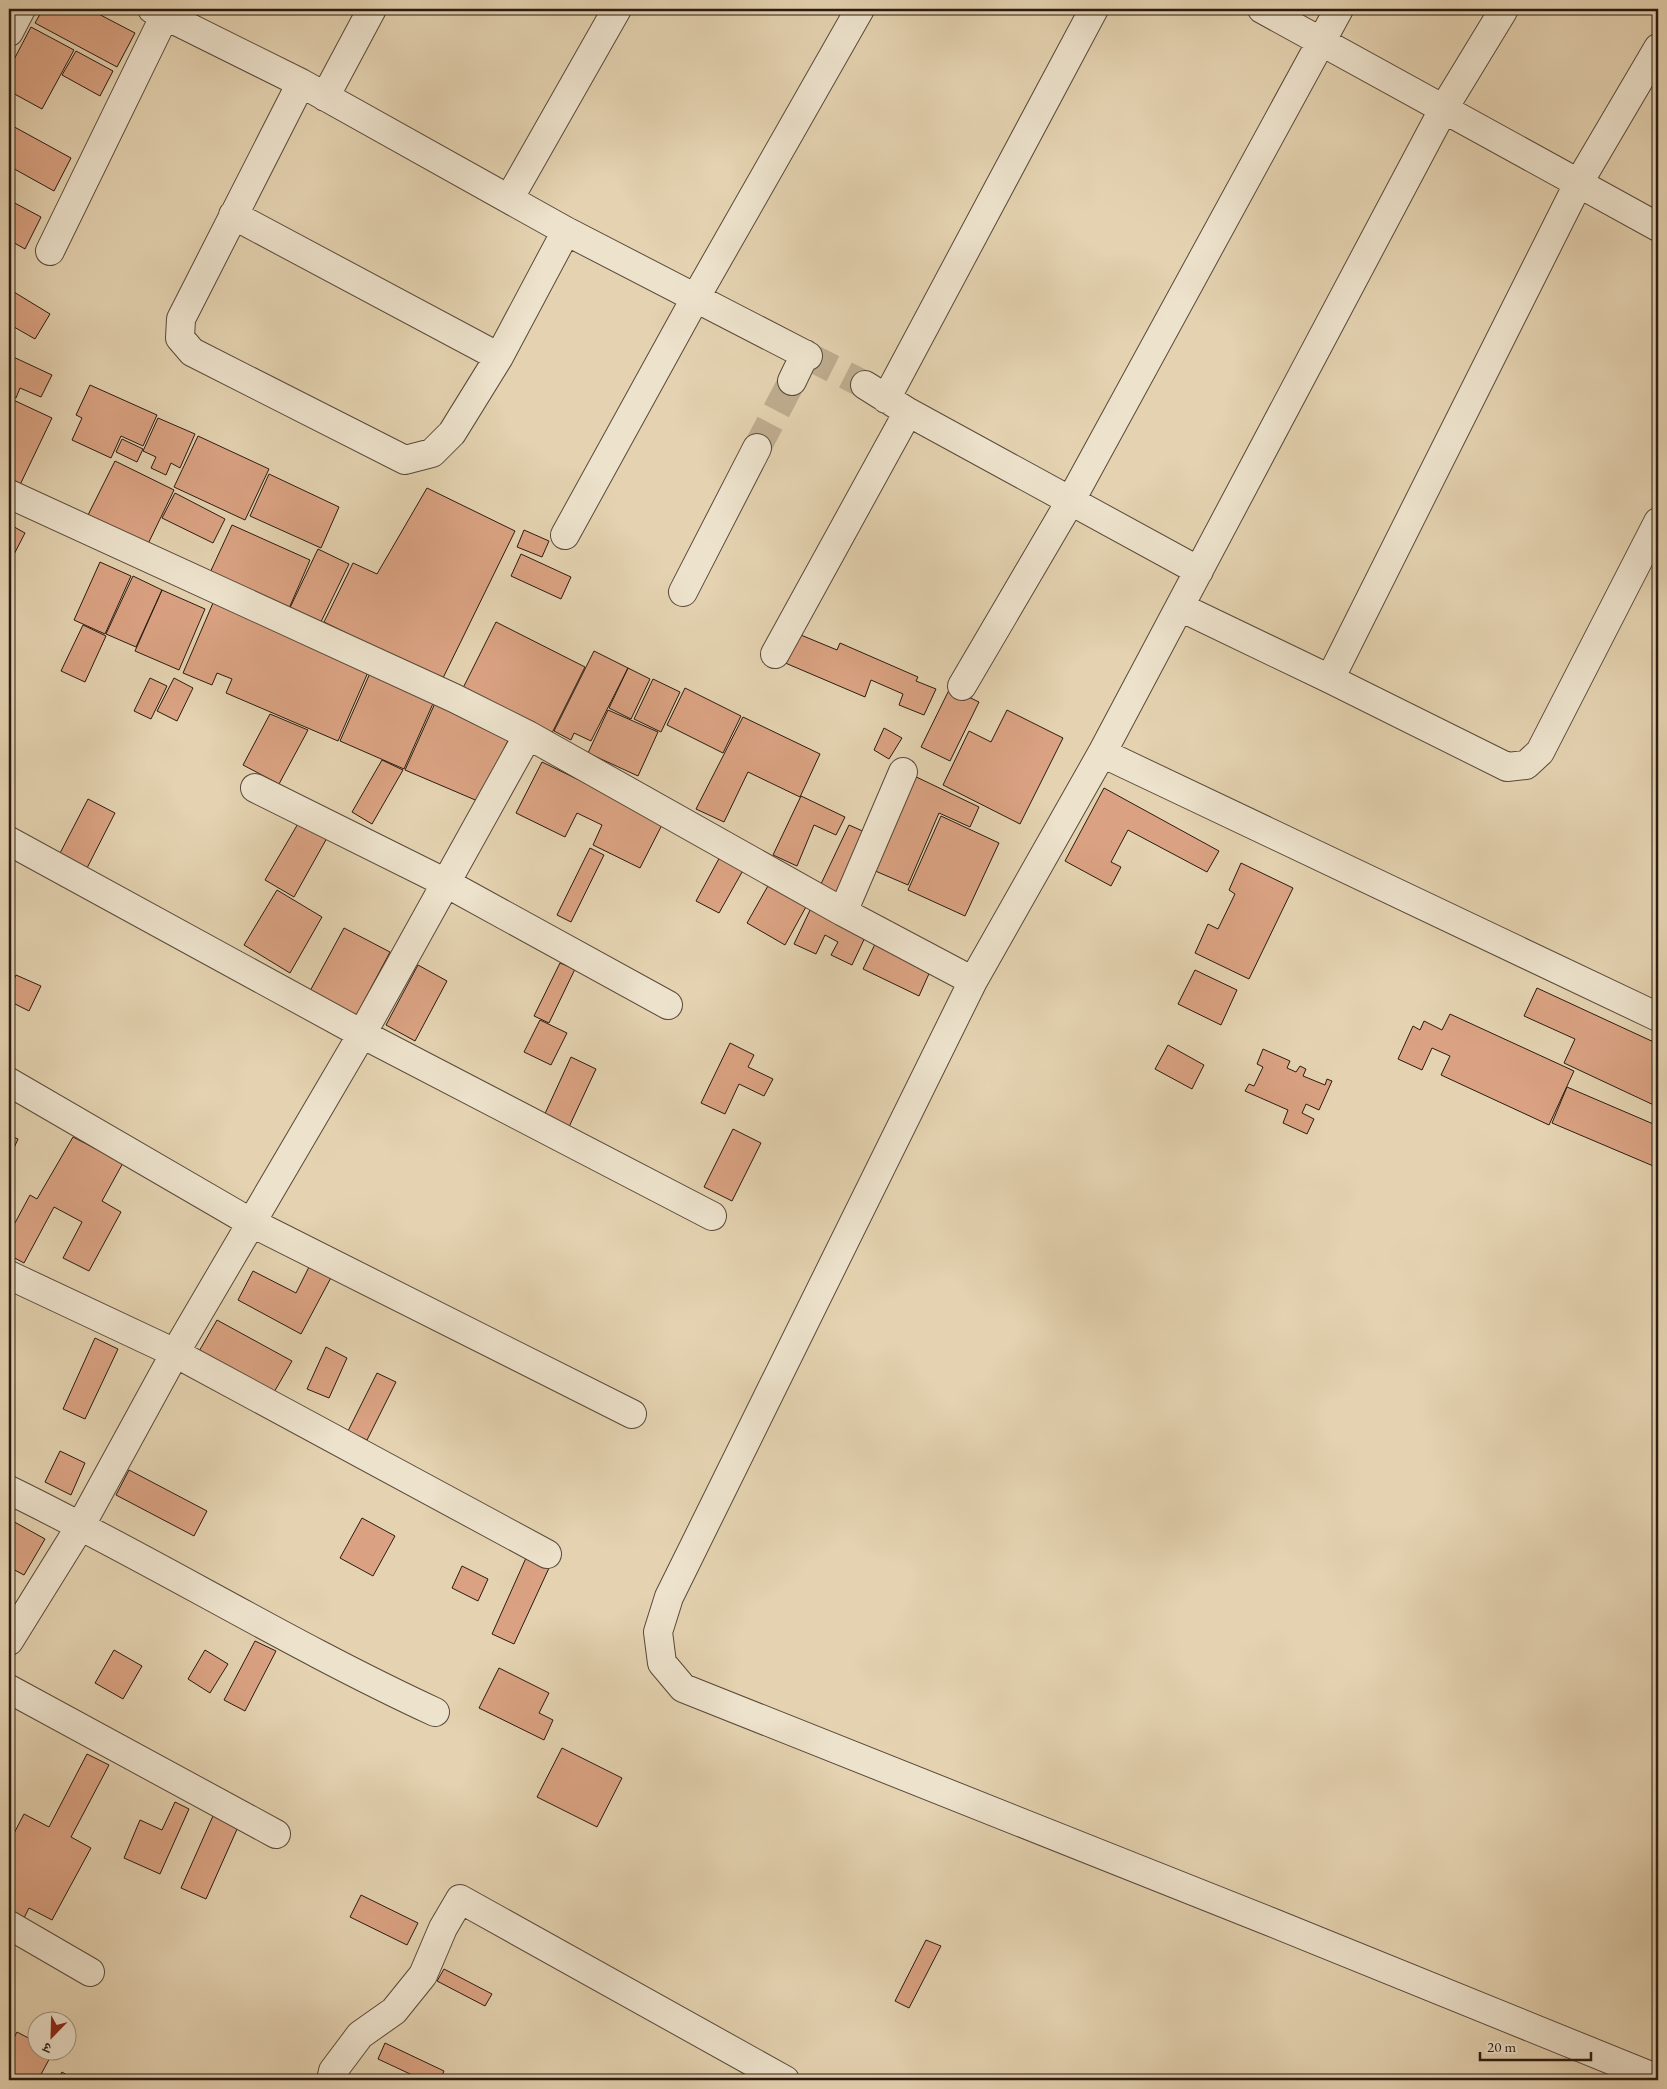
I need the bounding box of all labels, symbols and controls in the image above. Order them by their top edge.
north arrow [28,2012,78,2062]
scale bar [1480,2029,1591,2061]
text: 20 m [1487,2037,1516,2056]
text: उ [39,2038,55,2058]

